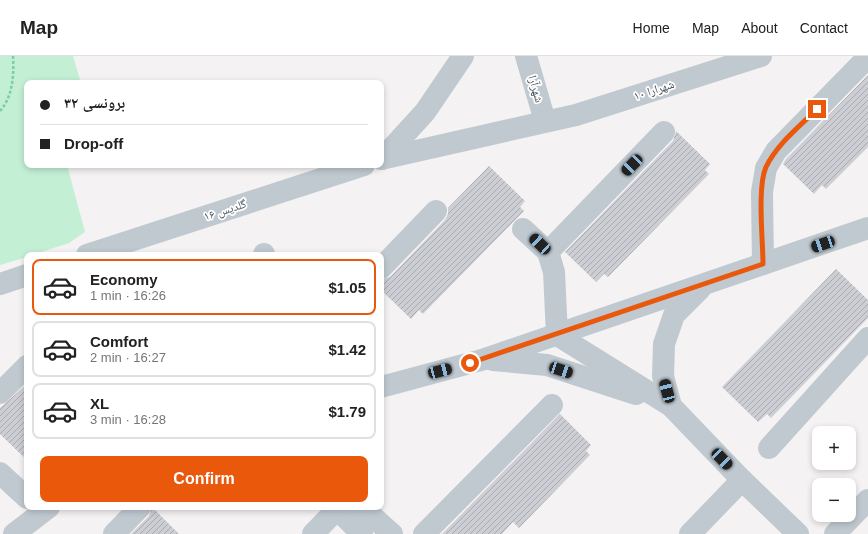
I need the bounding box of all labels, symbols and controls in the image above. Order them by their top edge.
text: Map [20,17,58,38]
text: Home [633,20,670,36]
text: Map [692,20,719,36]
text: About [741,20,778,36]
text: Contact [800,20,848,36]
street label: شهرآرا [525,74,547,104]
street label: شهرارا ۱۰ [632,77,676,103]
text: برونسی ۳۲ [64,94,125,111]
route end [808,100,826,118]
text: Drop-off [64,135,123,152]
car [619,152,645,178]
street label: گلدیس ۱۶ [202,197,248,224]
car [527,231,553,257]
car [810,234,836,254]
icon: car [42,269,78,305]
text: Economy [90,271,158,288]
text: $1.05 [328,279,366,296]
text: 1 min · 16:26 [90,288,166,303]
icon: car [42,331,78,367]
text: Comfort [90,333,148,350]
text: $1.42 [328,341,366,358]
text: 2 min · 16:27 [90,350,166,365]
route start [461,354,479,372]
car [548,361,574,379]
car [427,362,453,380]
car [658,378,676,404]
icon: car [42,393,78,429]
text: XL [90,395,109,412]
text: $1.79 [328,403,366,420]
text: 3 min · 16:28 [90,412,166,427]
map controls [812,426,856,522]
button: + [812,426,856,470]
car [709,446,735,472]
button: Confirm [40,456,368,502]
button: − [812,478,856,522]

